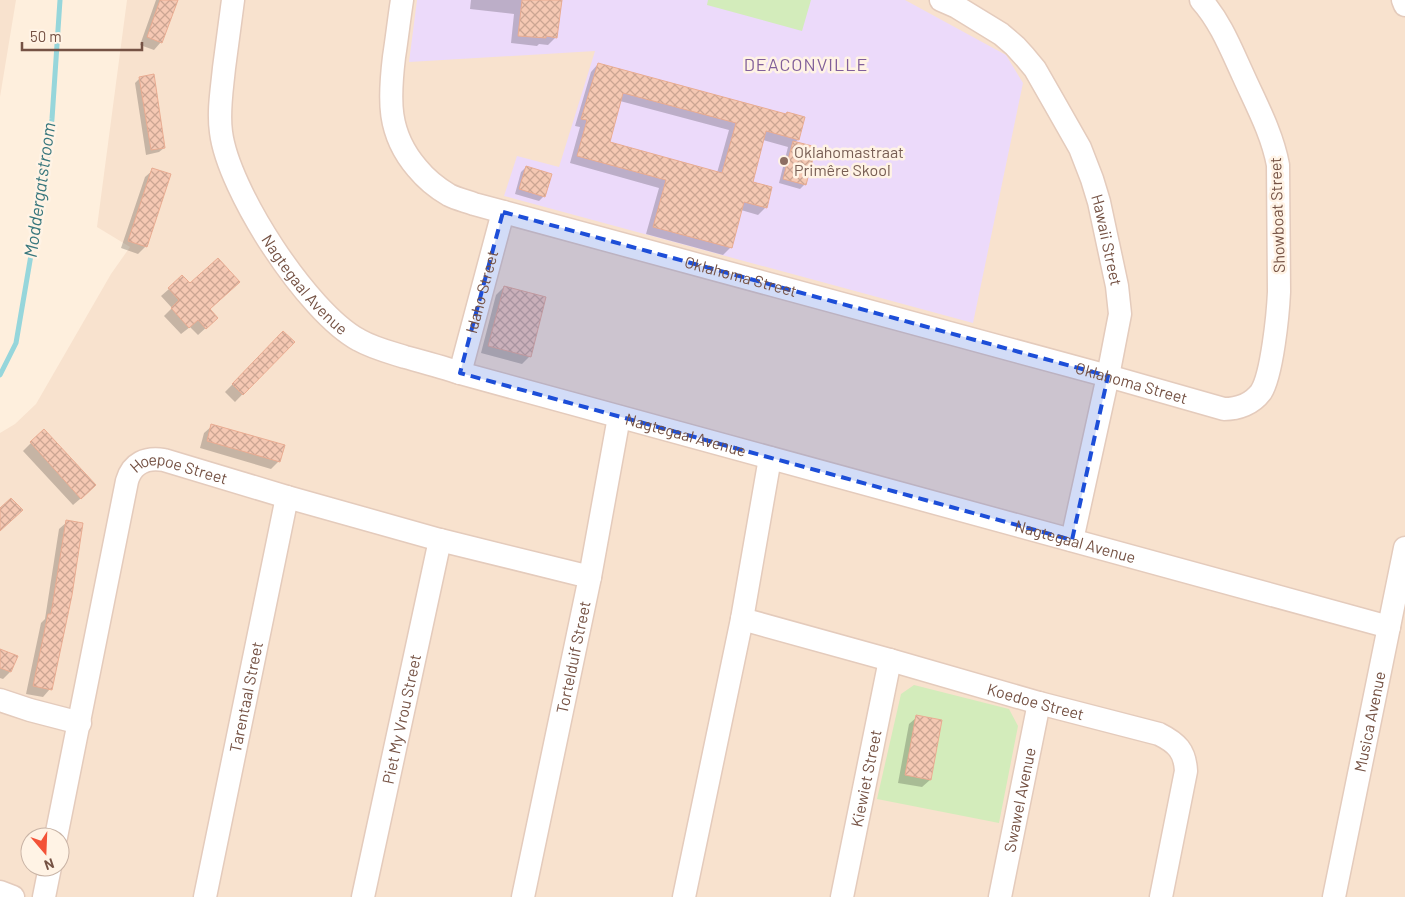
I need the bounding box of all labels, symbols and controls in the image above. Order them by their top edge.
scale bar [22,20,142,52]
text: 50 m [30,27,62,45]
district label: DEACONVILLE [744,53,868,75]
water label: Moddergatstroom [19,121,59,259]
place label: Oklahomastraat Primêre Skool [794,142,904,179]
marker: Oklahomastraat Primêre Skool [778,155,790,167]
street label: Showboat Street [1265,157,1288,273]
street label: Hawaii Street [1088,192,1127,287]
street label: Nagtegaal Avenue [258,231,352,338]
street label: Idaho Street [461,248,501,335]
street label: Oklahoma Street [683,252,799,300]
street label: Oklahoma Street [1074,358,1190,407]
street label: Nagtegaal Avenue [623,409,748,460]
street label: Hoepoe Street [125,449,230,488]
street label: Nagtegaal Avenue [1013,515,1138,566]
street label: Tortelduif Street [552,599,594,715]
street label: Tarentaal Street [225,640,266,754]
street label: Piet My Vrou Street [378,652,424,786]
street label: Musica Avenue [1350,669,1389,774]
street label: Koedoe Street [985,679,1086,723]
street label: Kiewiet Street [846,728,885,829]
street label: Swawel Avenue [999,746,1039,854]
north arrow [20,827,70,877]
text: N [42,855,57,874]

